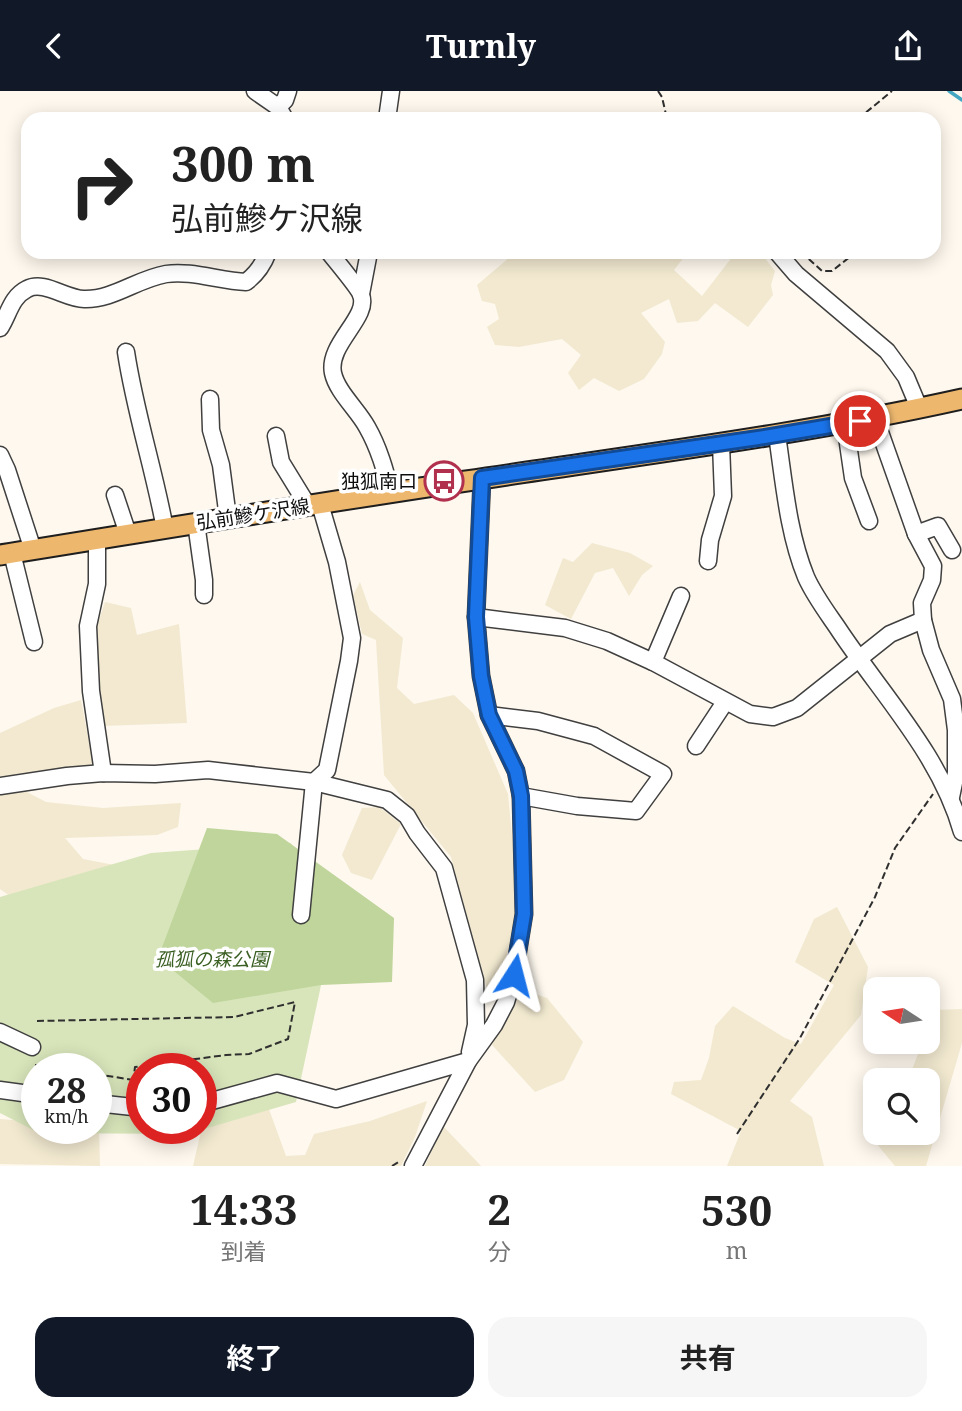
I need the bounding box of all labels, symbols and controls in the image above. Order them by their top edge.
text: Turnly [426,24,536,67]
icon: back [35,27,73,65]
icon: share [889,27,927,65]
text: 300 m [171,130,315,196]
icon: right [56,140,147,231]
text: 弘前鰺ケ沢線 [171,196,363,239]
pin [830,391,890,451]
icon: arrive [841,402,879,440]
bus stop icon: 独狐南口 [423,460,465,502]
place label: 独狐南口 [341,468,417,494]
street label: 弘前鰺ケ沢線 [195,492,311,536]
position arrow [477,938,551,1012]
park label: 孤狐の森公園 [155,946,272,972]
north arrow [863,977,940,1053]
map controls [863,977,940,1145]
speed limit sign: 30 [126,1053,217,1144]
text: 28 [47,1066,86,1113]
button: search [863,1068,940,1145]
text: km/h [44,1104,89,1128]
text: 14:33 [190,1180,298,1237]
text: 2 [487,1180,511,1237]
text: 530 [701,1181,772,1238]
text: m [726,1234,747,1266]
text: 到着 [221,1235,267,1267]
text: 分 [488,1235,511,1267]
button: 終了 [35,1317,474,1397]
button: 共有 [488,1317,927,1397]

